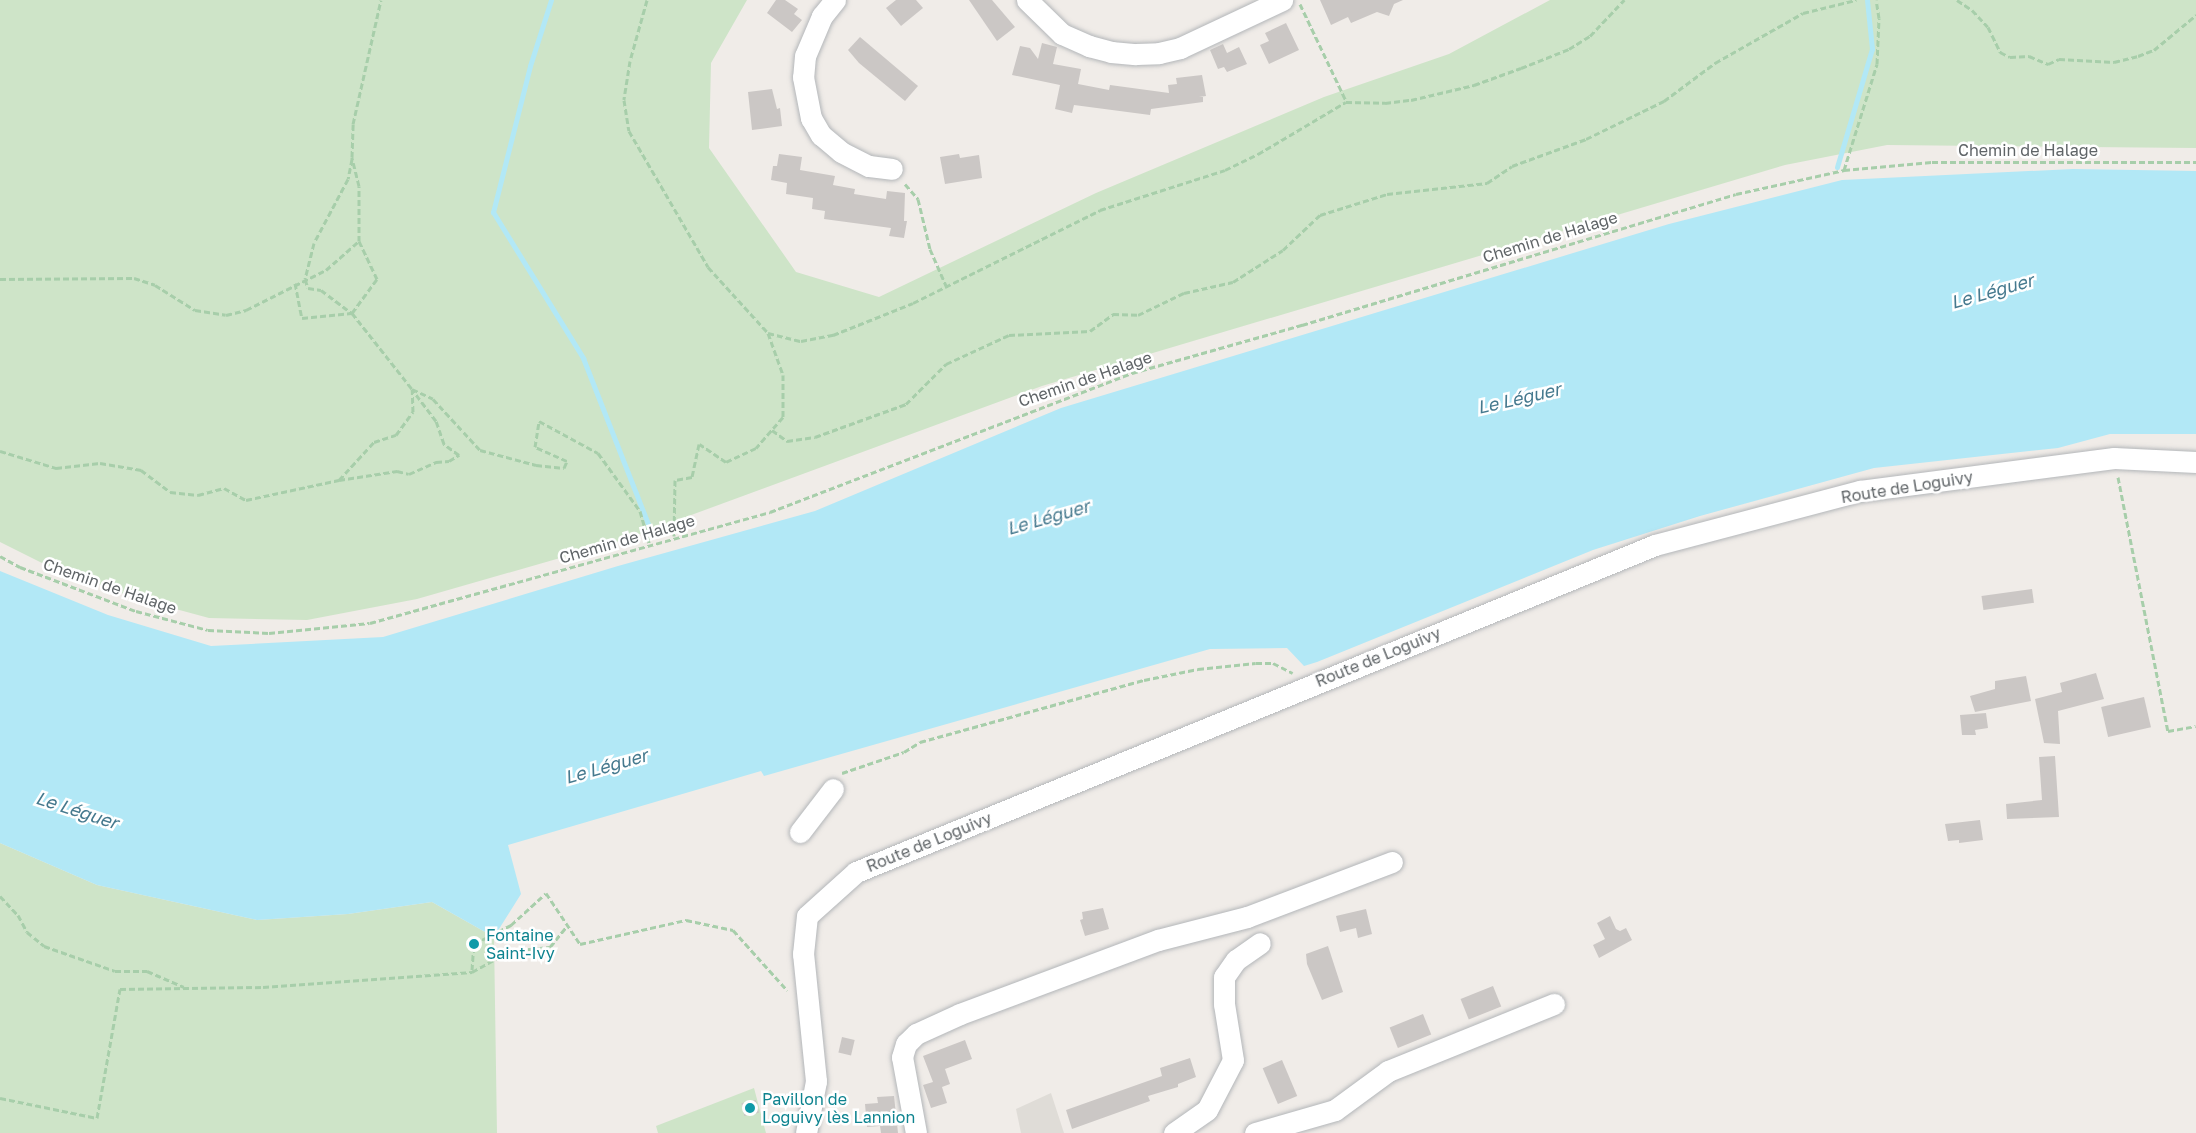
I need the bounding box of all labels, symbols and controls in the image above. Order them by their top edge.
street label: Chemin de Halage [1958,140,2098,160]
street label: Chemin de Halage [1480,207,1620,267]
water label: Le Léguer [1948,269,2036,313]
street label: Chemin de Halage [1016,347,1154,411]
water label: Le Léguer [1475,378,1563,418]
street label: Route de Loguivy [1840,467,1974,507]
water label: Le Léguer [1004,495,1092,539]
street label: Chemin de Halage [557,510,697,568]
street label: Chemin de Halage [41,554,179,618]
street label: Route de Loguivy [1312,623,1444,691]
water label: Le Léguer [562,744,650,788]
water label: Le Léguer [33,787,121,833]
street label: Route de Loguivy [863,808,995,876]
place label: Fontaine Saint-Ivy [486,925,555,963]
marker: Fontaine Saint-Ivy [467,937,481,951]
place label: Pavillon de Loguivy lès Lannion [762,1089,915,1127]
marker: Pavillon de Loguivy lès Lannion [743,1101,757,1115]

